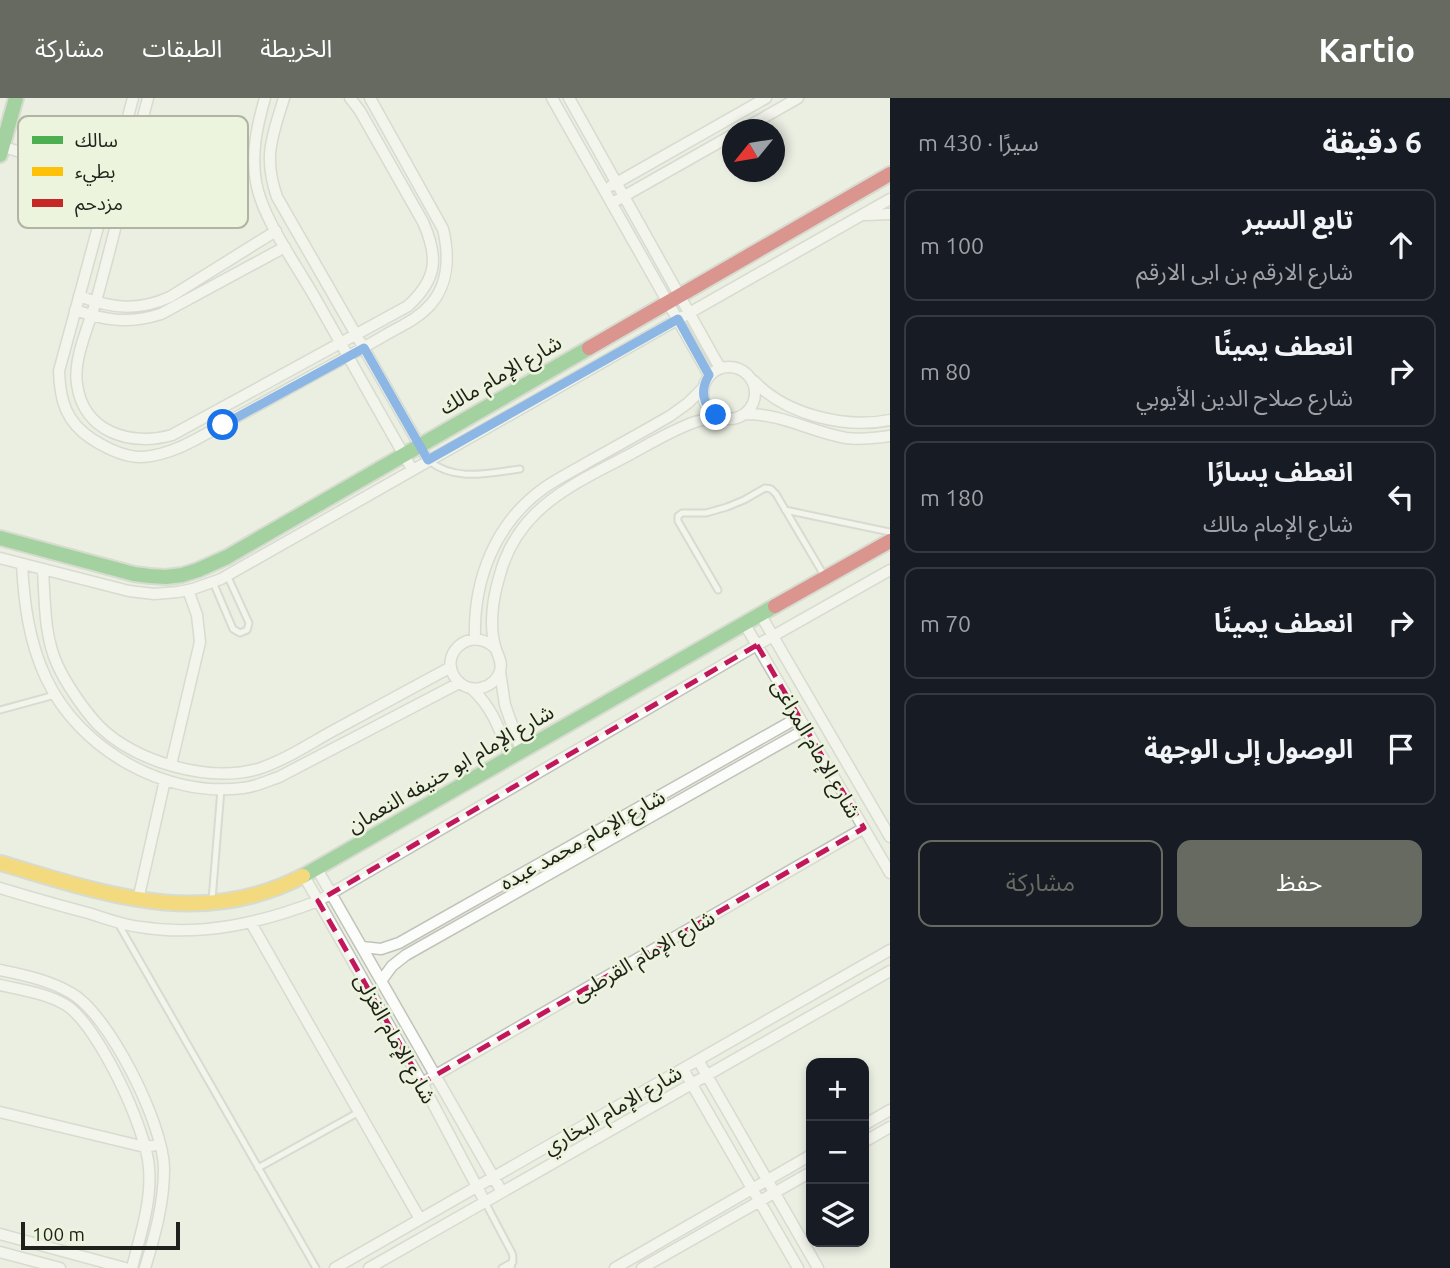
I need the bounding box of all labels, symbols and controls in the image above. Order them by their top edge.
text: Kartio [1319,31,1415,68]
text: مشاركة [35,35,104,62]
text: الطبقات [142,35,222,62]
text: الخريطة [260,35,332,62]
legend [18,116,248,228]
north arrow [722,119,785,182]
text: 6 دقيقة [1322,125,1422,159]
text: سالك [75,129,118,151]
text: سيرًا · 430 m [918,130,1039,155]
text: بطيء [75,160,115,186]
text: مزدحم [75,192,123,218]
text: تابع السير [1243,205,1353,234]
icon: ahead [1382,226,1420,264]
text: 100 m [920,233,984,258]
text: شارع الارقم بن ابى الارقم [1136,259,1353,284]
street label: شارع الإمام مالك [435,329,568,423]
text: انعطف يمينًا [1214,331,1353,360]
icon: right [1382,352,1420,390]
text: 80 m [920,359,971,384]
text: شارع صلاح الدين الأيوبي [1136,385,1353,410]
route end [700,399,731,430]
route start [207,409,238,440]
text: انعطف يسارًا [1207,457,1353,486]
icon: left [1382,478,1420,516]
text: 180 m [920,485,984,510]
text: شارع الإمام مالك [1203,511,1353,536]
icon: right [1382,604,1420,642]
text: انعطف يمينًا [1214,608,1353,637]
text: 70 m [920,611,971,636]
street label: شارع الإمام المراغى [763,674,867,824]
street label: شارع الإمام ابو حنيفه النعمان [342,699,560,841]
icon: arrive [1382,730,1420,768]
text: الوصول إلى الوجهة [1144,734,1353,763]
street label: شارع الإمام محمد عبده [495,784,671,899]
button: مشاركة [918,840,1163,927]
button: حفظ [1177,840,1422,927]
street label: شارع الإمام القرطبى [568,904,721,1010]
street label: شارع الإمام الغزلى [346,969,442,1110]
map controls [806,1058,869,1247]
button: + [806,1058,869,1121]
street label: شارع الإمام البخاري [538,1060,688,1163]
button: − [806,1121,869,1184]
button: layers [806,1184,869,1247]
scale bar [21,1219,180,1251]
text: 100 m [32,1223,85,1245]

